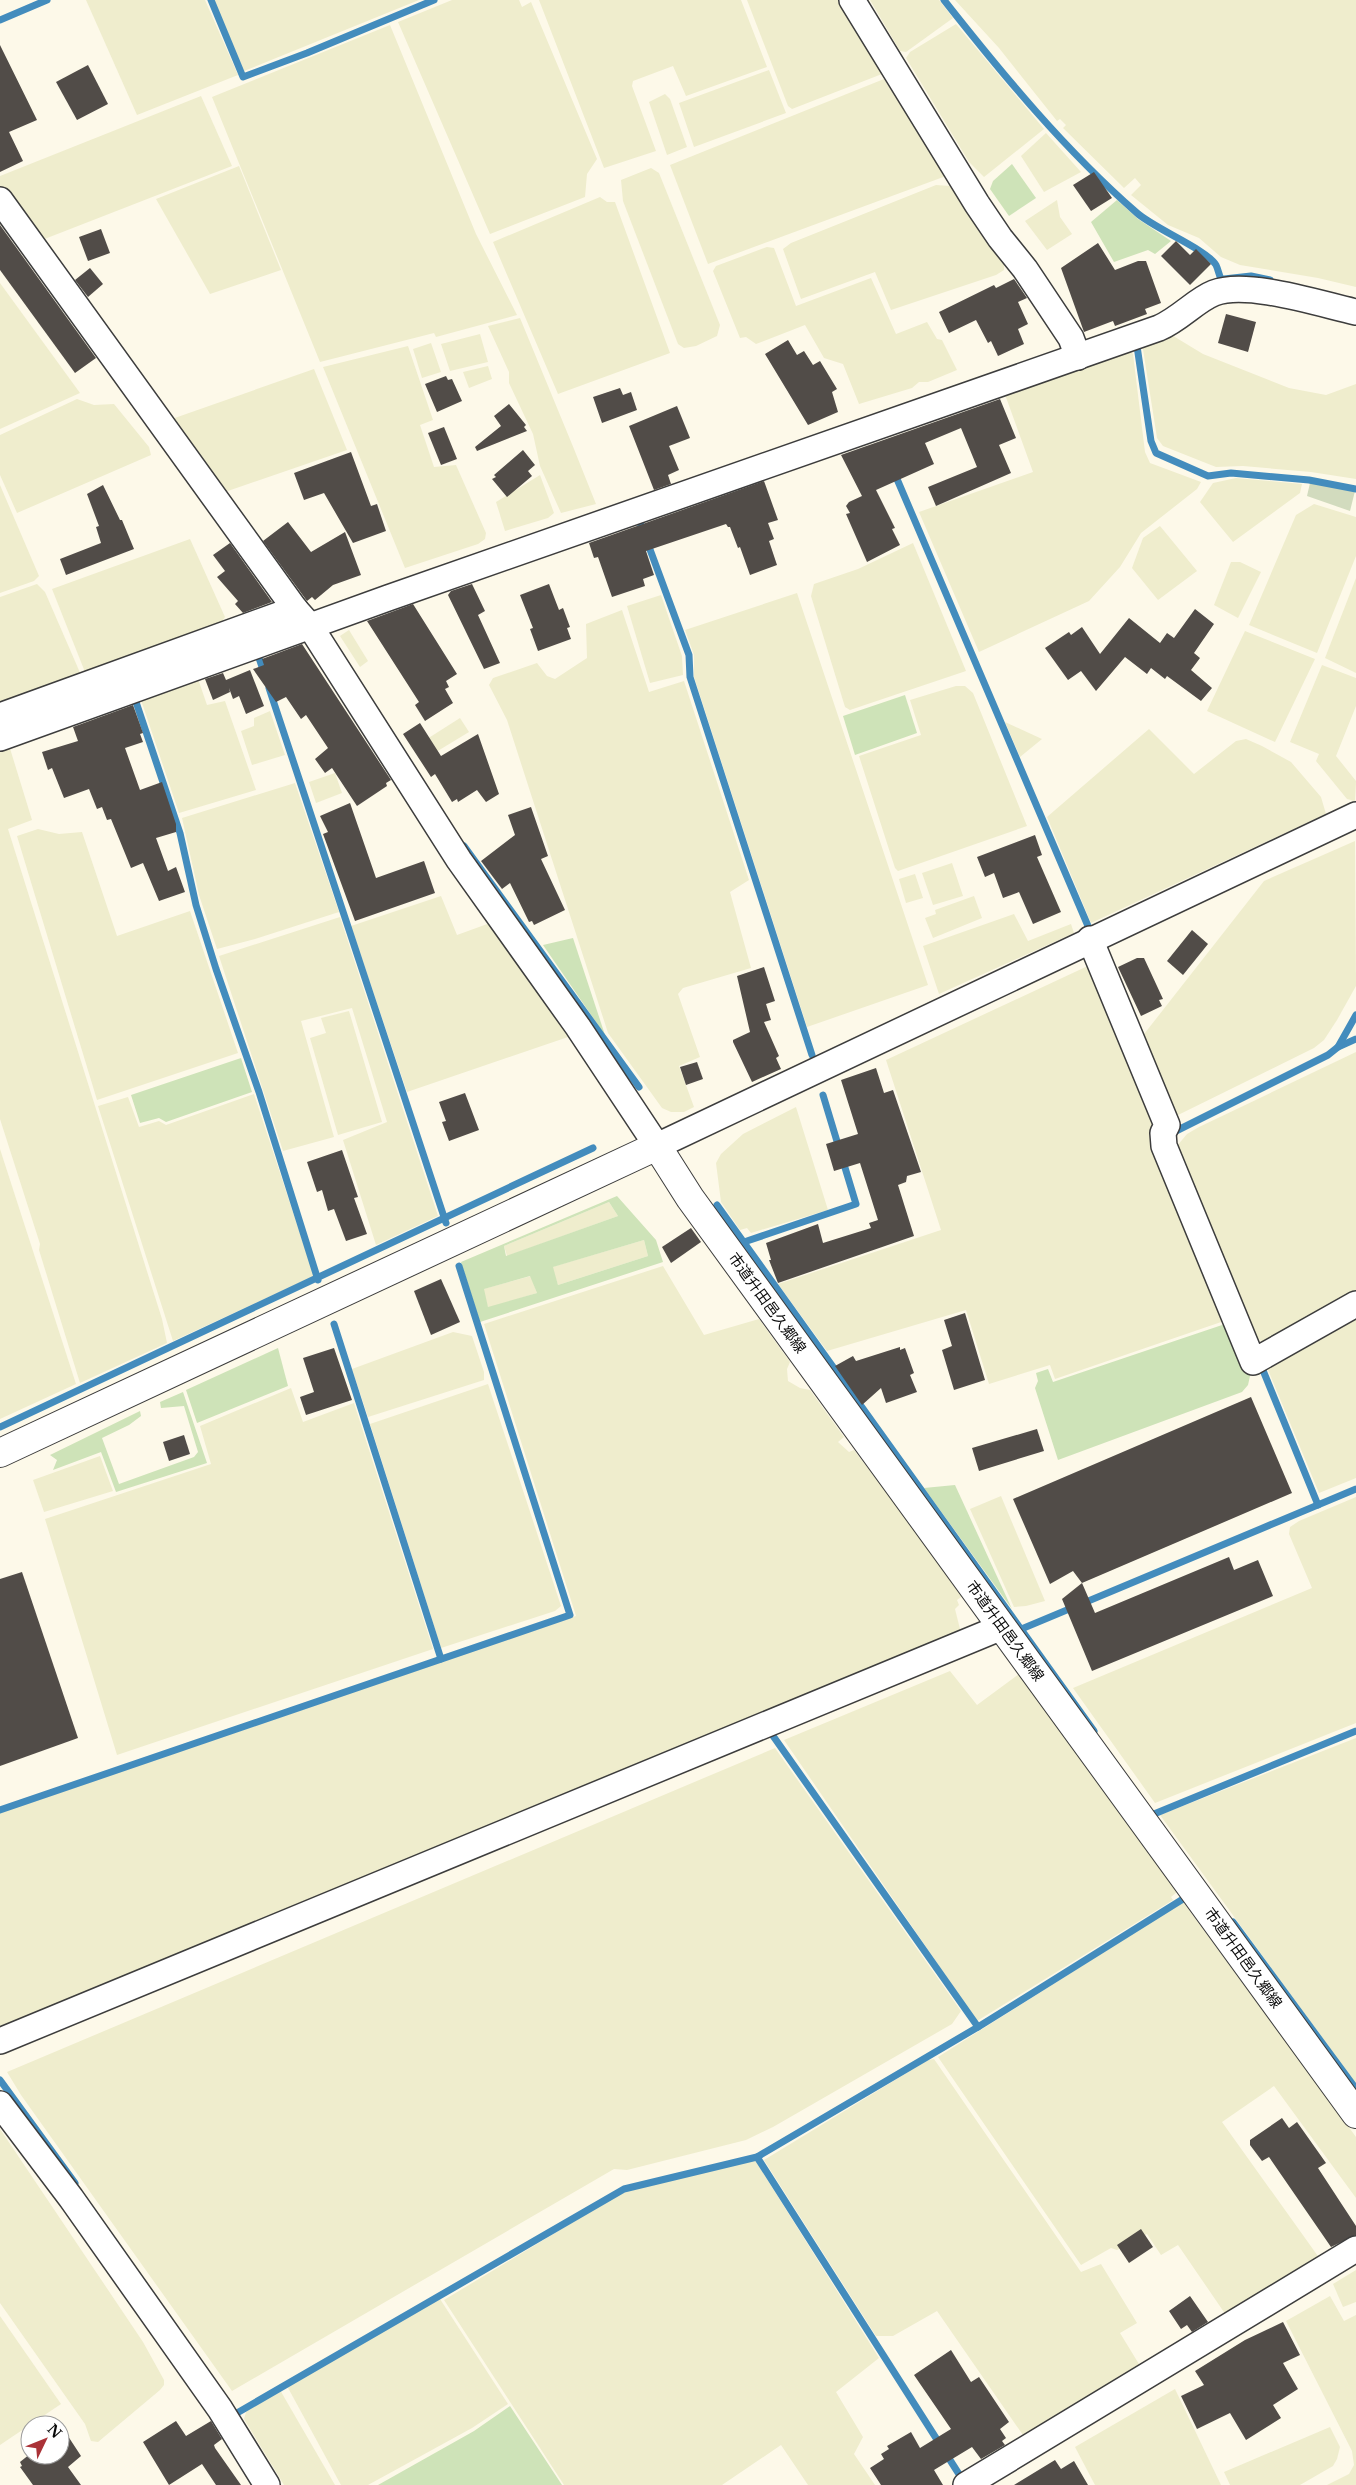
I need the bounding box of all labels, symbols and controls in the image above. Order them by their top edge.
street label: 市道升田邑久郷線 [724,1249,810,1357]
street label: 市道升田邑久郷線 [962,1577,1048,1685]
street label: 市道升田邑久郷線 [1200,1904,1286,2012]
north arrow [20,2415,70,2465]
text: N [43,2420,66,2442]

